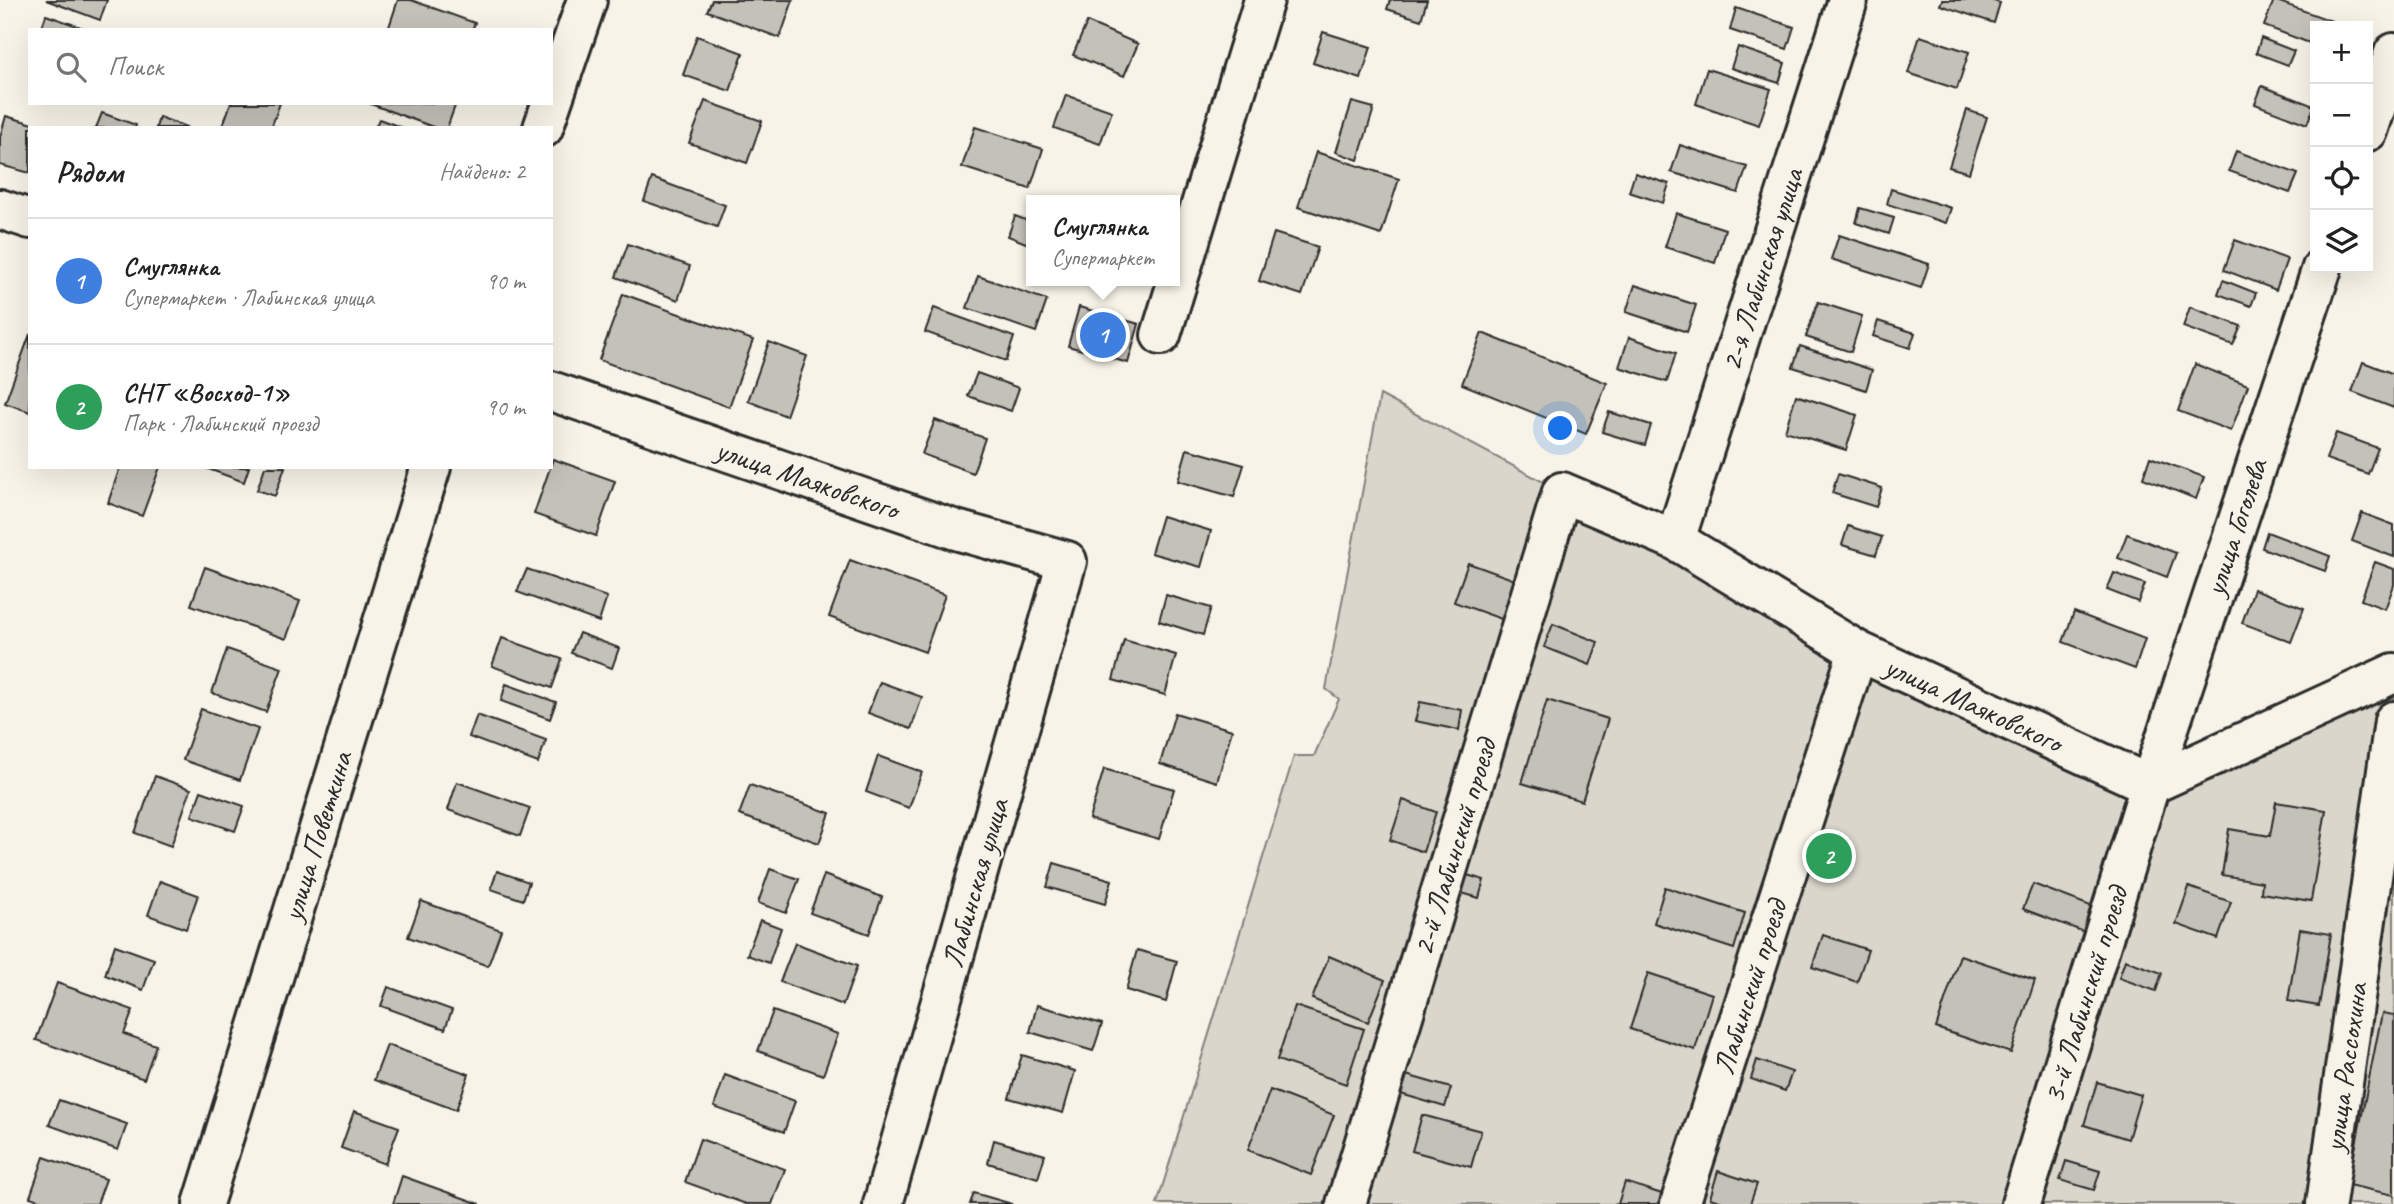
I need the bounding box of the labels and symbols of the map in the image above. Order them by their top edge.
street label: 2-я Лабинская улица [1712,162,1812,375]
pin: 1 [1080,309,1126,361]
your location [1543,411,1577,445]
street label: улица Маяковского [709,429,907,529]
street label: улица Гоголева [2195,453,2277,602]
street label: улица Маяковского [1877,646,2071,762]
street label: 2-й Лабинский проезд [1404,732,1506,960]
street label: улица Поветкина [272,745,361,927]
street label: Лабинская улица [933,793,1018,972]
pin: 2 [1806,830,1852,882]
street label: 3-й Лабинский проезд [2034,880,2137,1107]
street label: Лабинский проезд [1704,893,1796,1079]
street label: улица Рассохина [2314,979,2376,1156]

